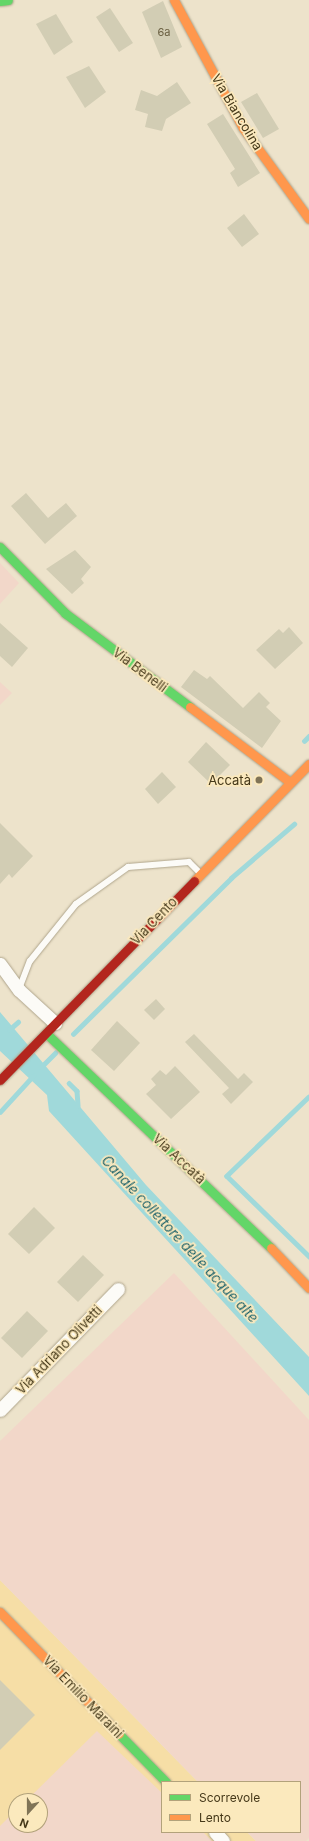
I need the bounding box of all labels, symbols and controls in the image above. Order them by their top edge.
house number: 6a [158,25,170,39]
street label: Via Biancolina [208,71,266,153]
street label: Via Benelli [110,645,170,695]
place label: Accatà [208,772,251,788]
marker: Accatà [254,775,264,785]
street label: Via Cento [128,894,180,948]
street label: Via Accatà [150,1131,208,1187]
water label: Canale collettore delle acque alte [98,1152,262,1326]
street label: Via Adriano Olivetti [13,1303,105,1397]
street label: Via Emilio Maraini [40,1653,126,1741]
legend [161,1781,301,1833]
text: Scorrevole [199,1790,260,1805]
north arrow [8,1793,48,1833]
text: Lento [199,1810,231,1825]
text: N [18,1815,30,1831]

